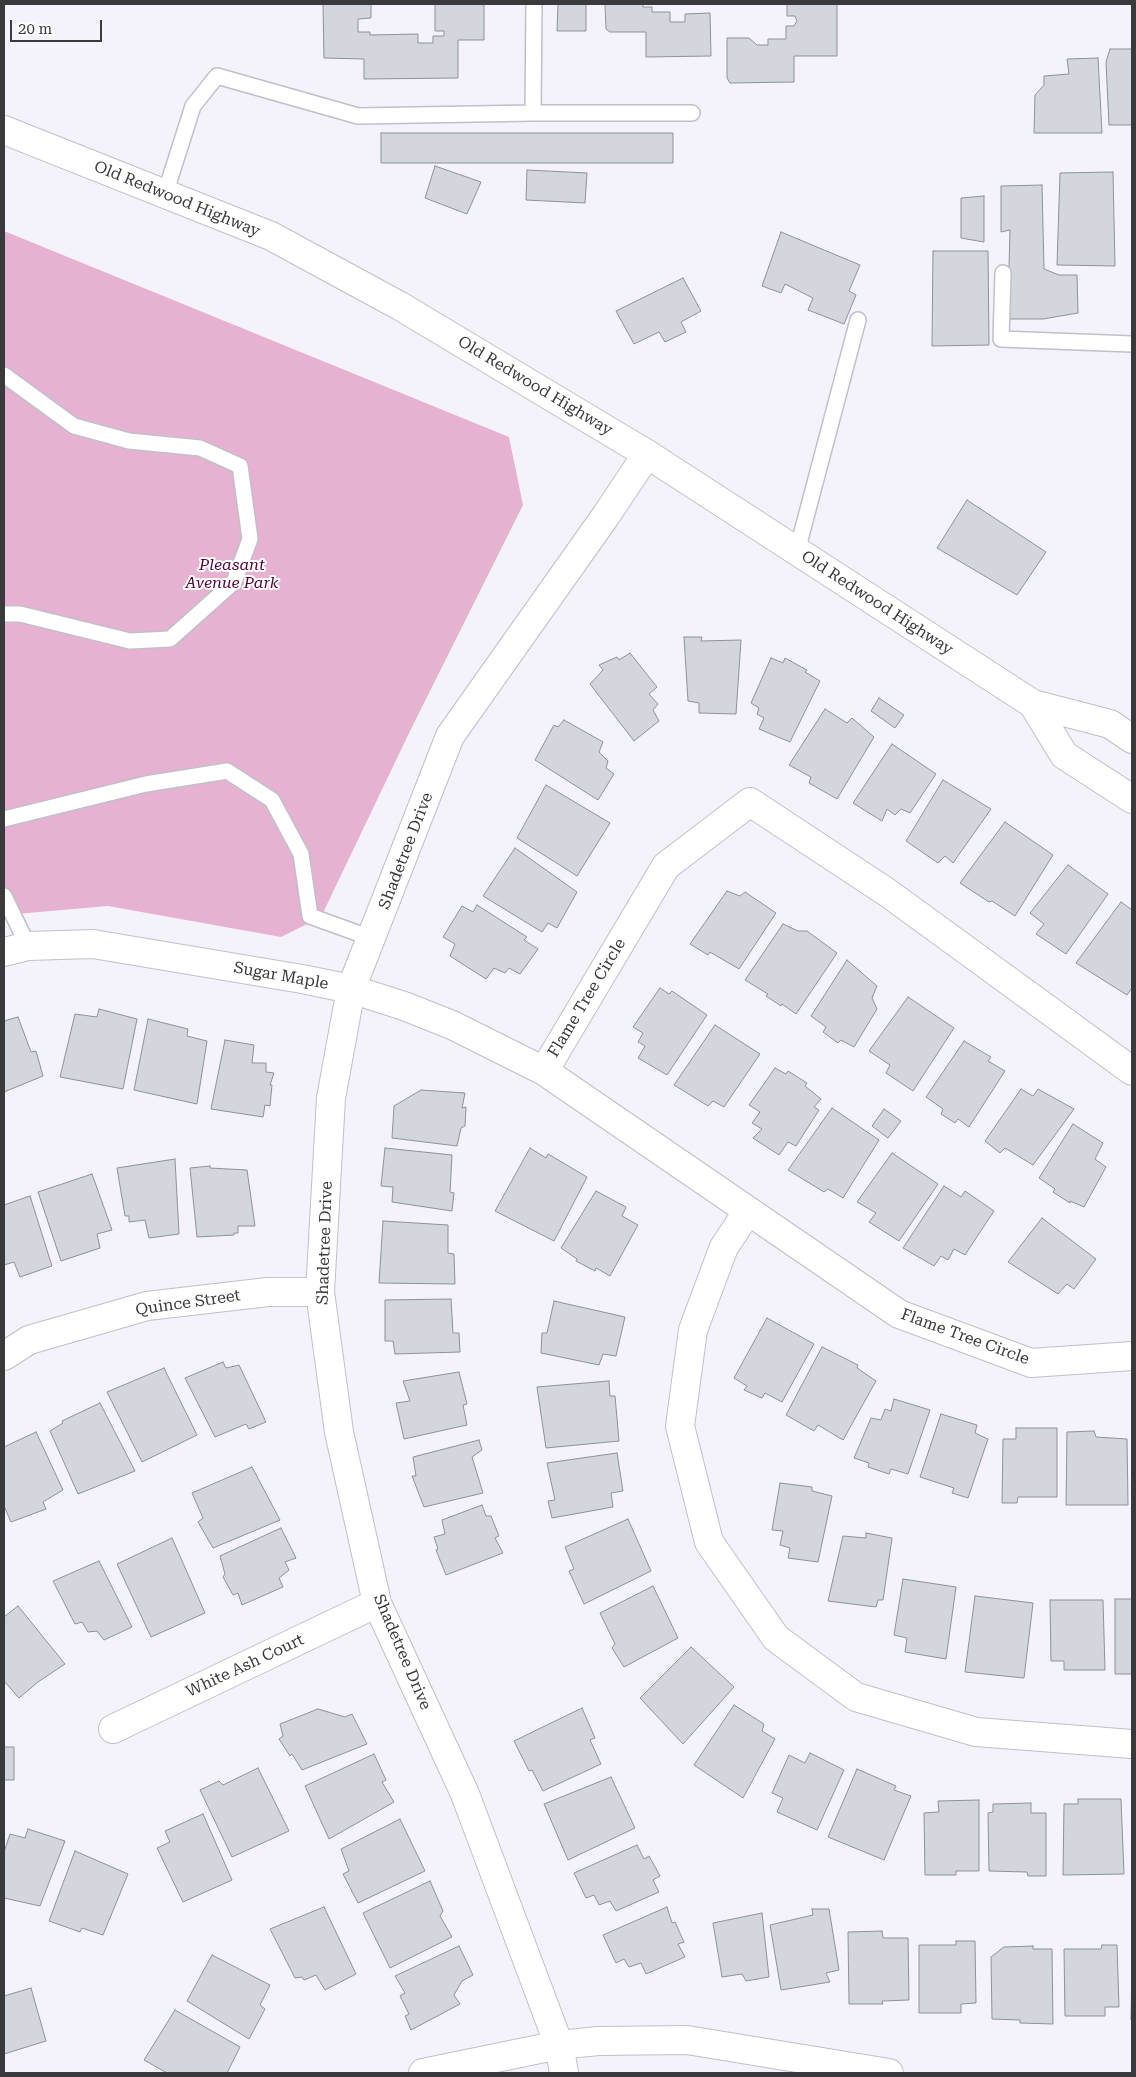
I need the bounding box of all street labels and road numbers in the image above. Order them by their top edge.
street label: Old Redwood Highway [91,157,263,241]
street label: Old Redwood Highway [454,332,616,440]
street label: Old Redwood Highway [797,547,957,659]
street label: Shadetree Drive [375,790,437,912]
street label: Flame Tree Circle [544,935,630,1061]
street label: Sugar Maple [232,958,330,994]
street label: Shadetree Drive [313,1181,337,1305]
street label: Quince Street [134,1286,242,1320]
street label: Flame Tree Circle [898,1305,1032,1369]
street label: Shadetree Drive [369,1591,435,1713]
street label: White Ash Court [183,1630,307,1702]

